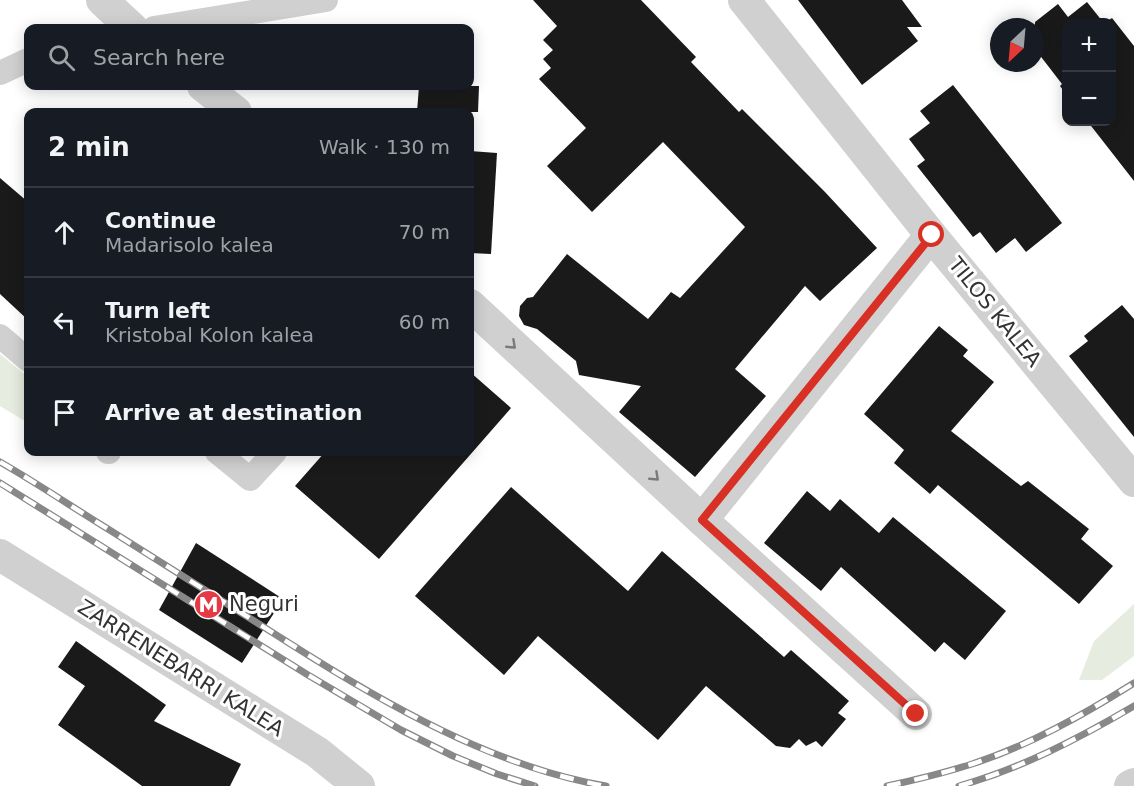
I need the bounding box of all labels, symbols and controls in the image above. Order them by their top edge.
north arrow [990,18,1044,72]
map controls [1062,18,1116,126]
button: + [1062,18,1116,72]
search box [24,24,474,90]
icon: search [45,41,78,74]
text: Search here [93,45,225,70]
button: − [1062,72,1116,126]
text: 2 min [48,132,130,162]
text: Walk · 130 m [319,135,450,159]
text: Continue [105,208,216,233]
icon: ahead [48,216,81,249]
text: 70 m [399,220,450,244]
route start [918,221,944,247]
text: Madarisolo kalea [105,233,274,257]
street label: TILOS KALEA [943,252,1047,372]
text: Turn left [105,298,210,323]
icon: left [48,306,81,339]
text: 60 m [399,310,450,334]
text: Kristobal Kolon kalea [105,323,314,347]
one-way arrow [505,337,516,348]
icon: arrive [48,396,81,429]
text: Arrive at destination [105,400,362,425]
one-way arrow [649,470,659,481]
metro station icon: Neguri [192,588,224,620]
place label: Neguri [229,592,299,616]
street label: ZARRENEBARRI KALEA [74,595,289,742]
route end [902,700,928,726]

